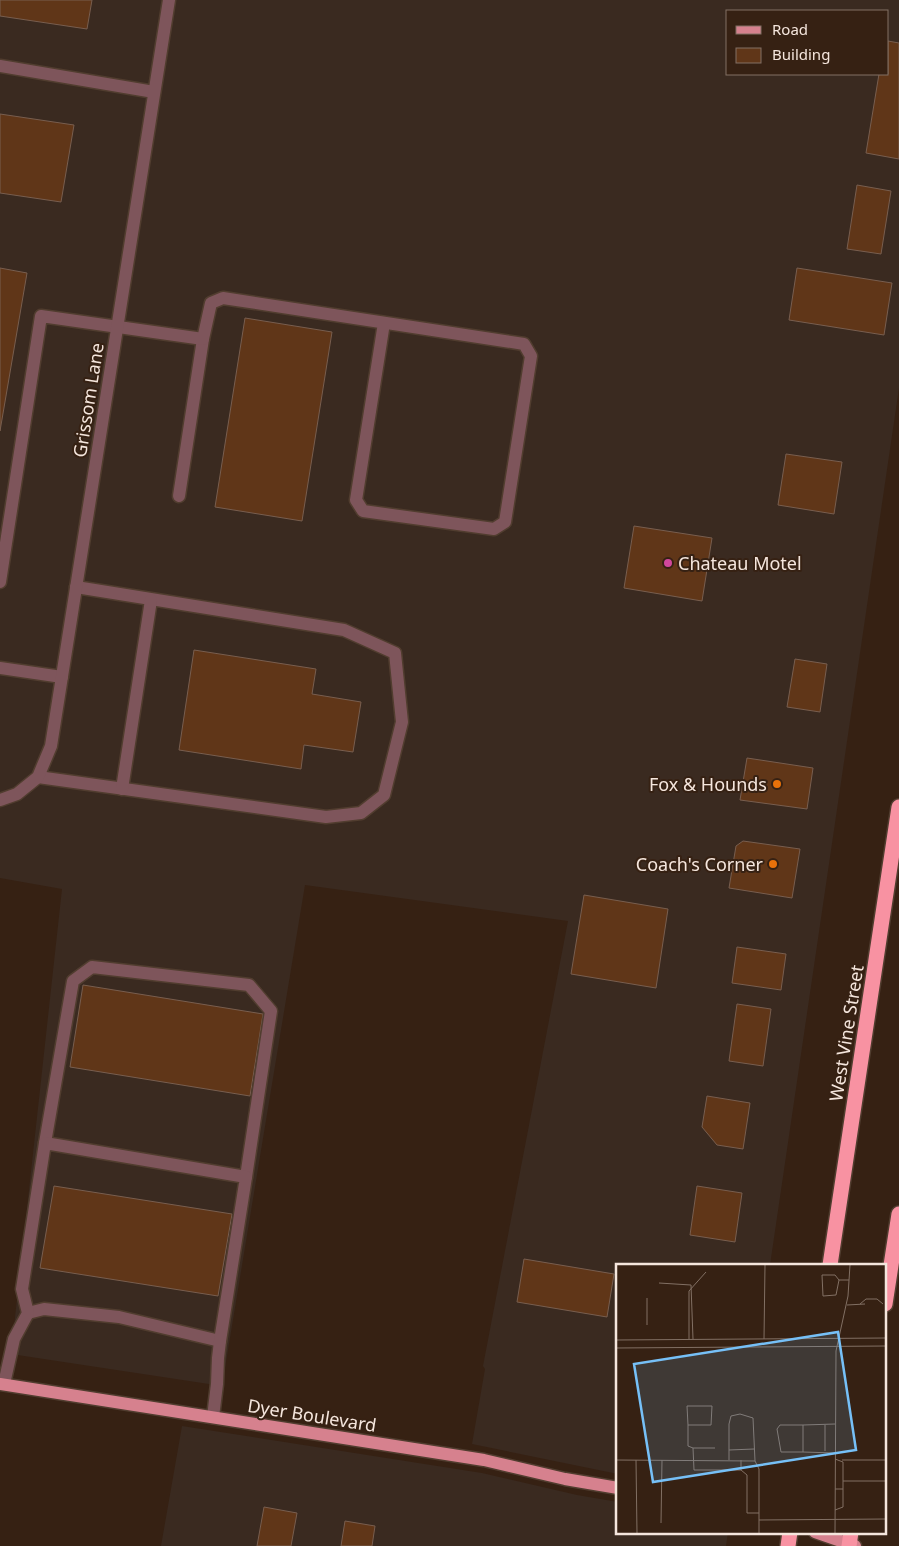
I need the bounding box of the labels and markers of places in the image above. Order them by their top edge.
place label: Chateau Motel [678,551,802,575]
marker: Chateau Motel [662,557,674,569]
place label: Fox & Hounds [649,772,767,796]
marker: Fox & Hounds [771,778,783,790]
place label: Coach's Corner [636,852,764,876]
marker: Coach's Corner [767,858,779,870]

